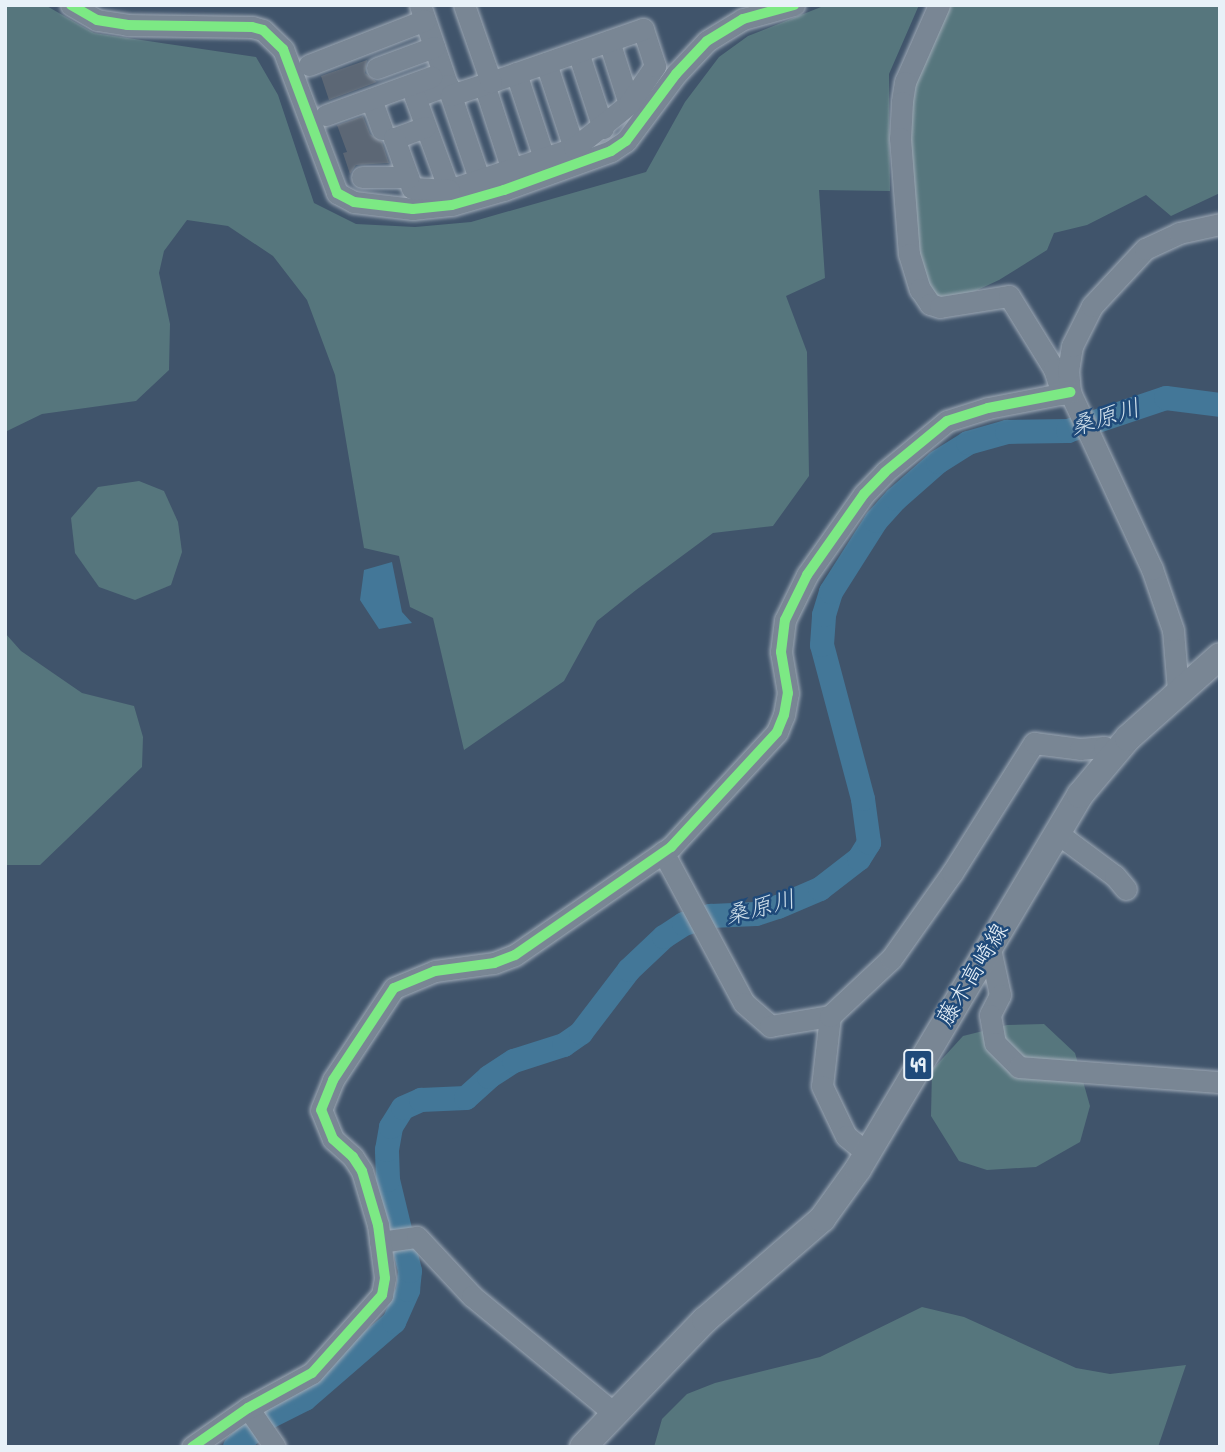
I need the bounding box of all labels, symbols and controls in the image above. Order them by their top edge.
water label: 桑原川 [1066,393,1144,441]
water label: 桑原川 [721,884,799,930]
street label: 藤木高崎線 [931,918,1013,1030]
road number: 49 [902,1048,934,1082]

